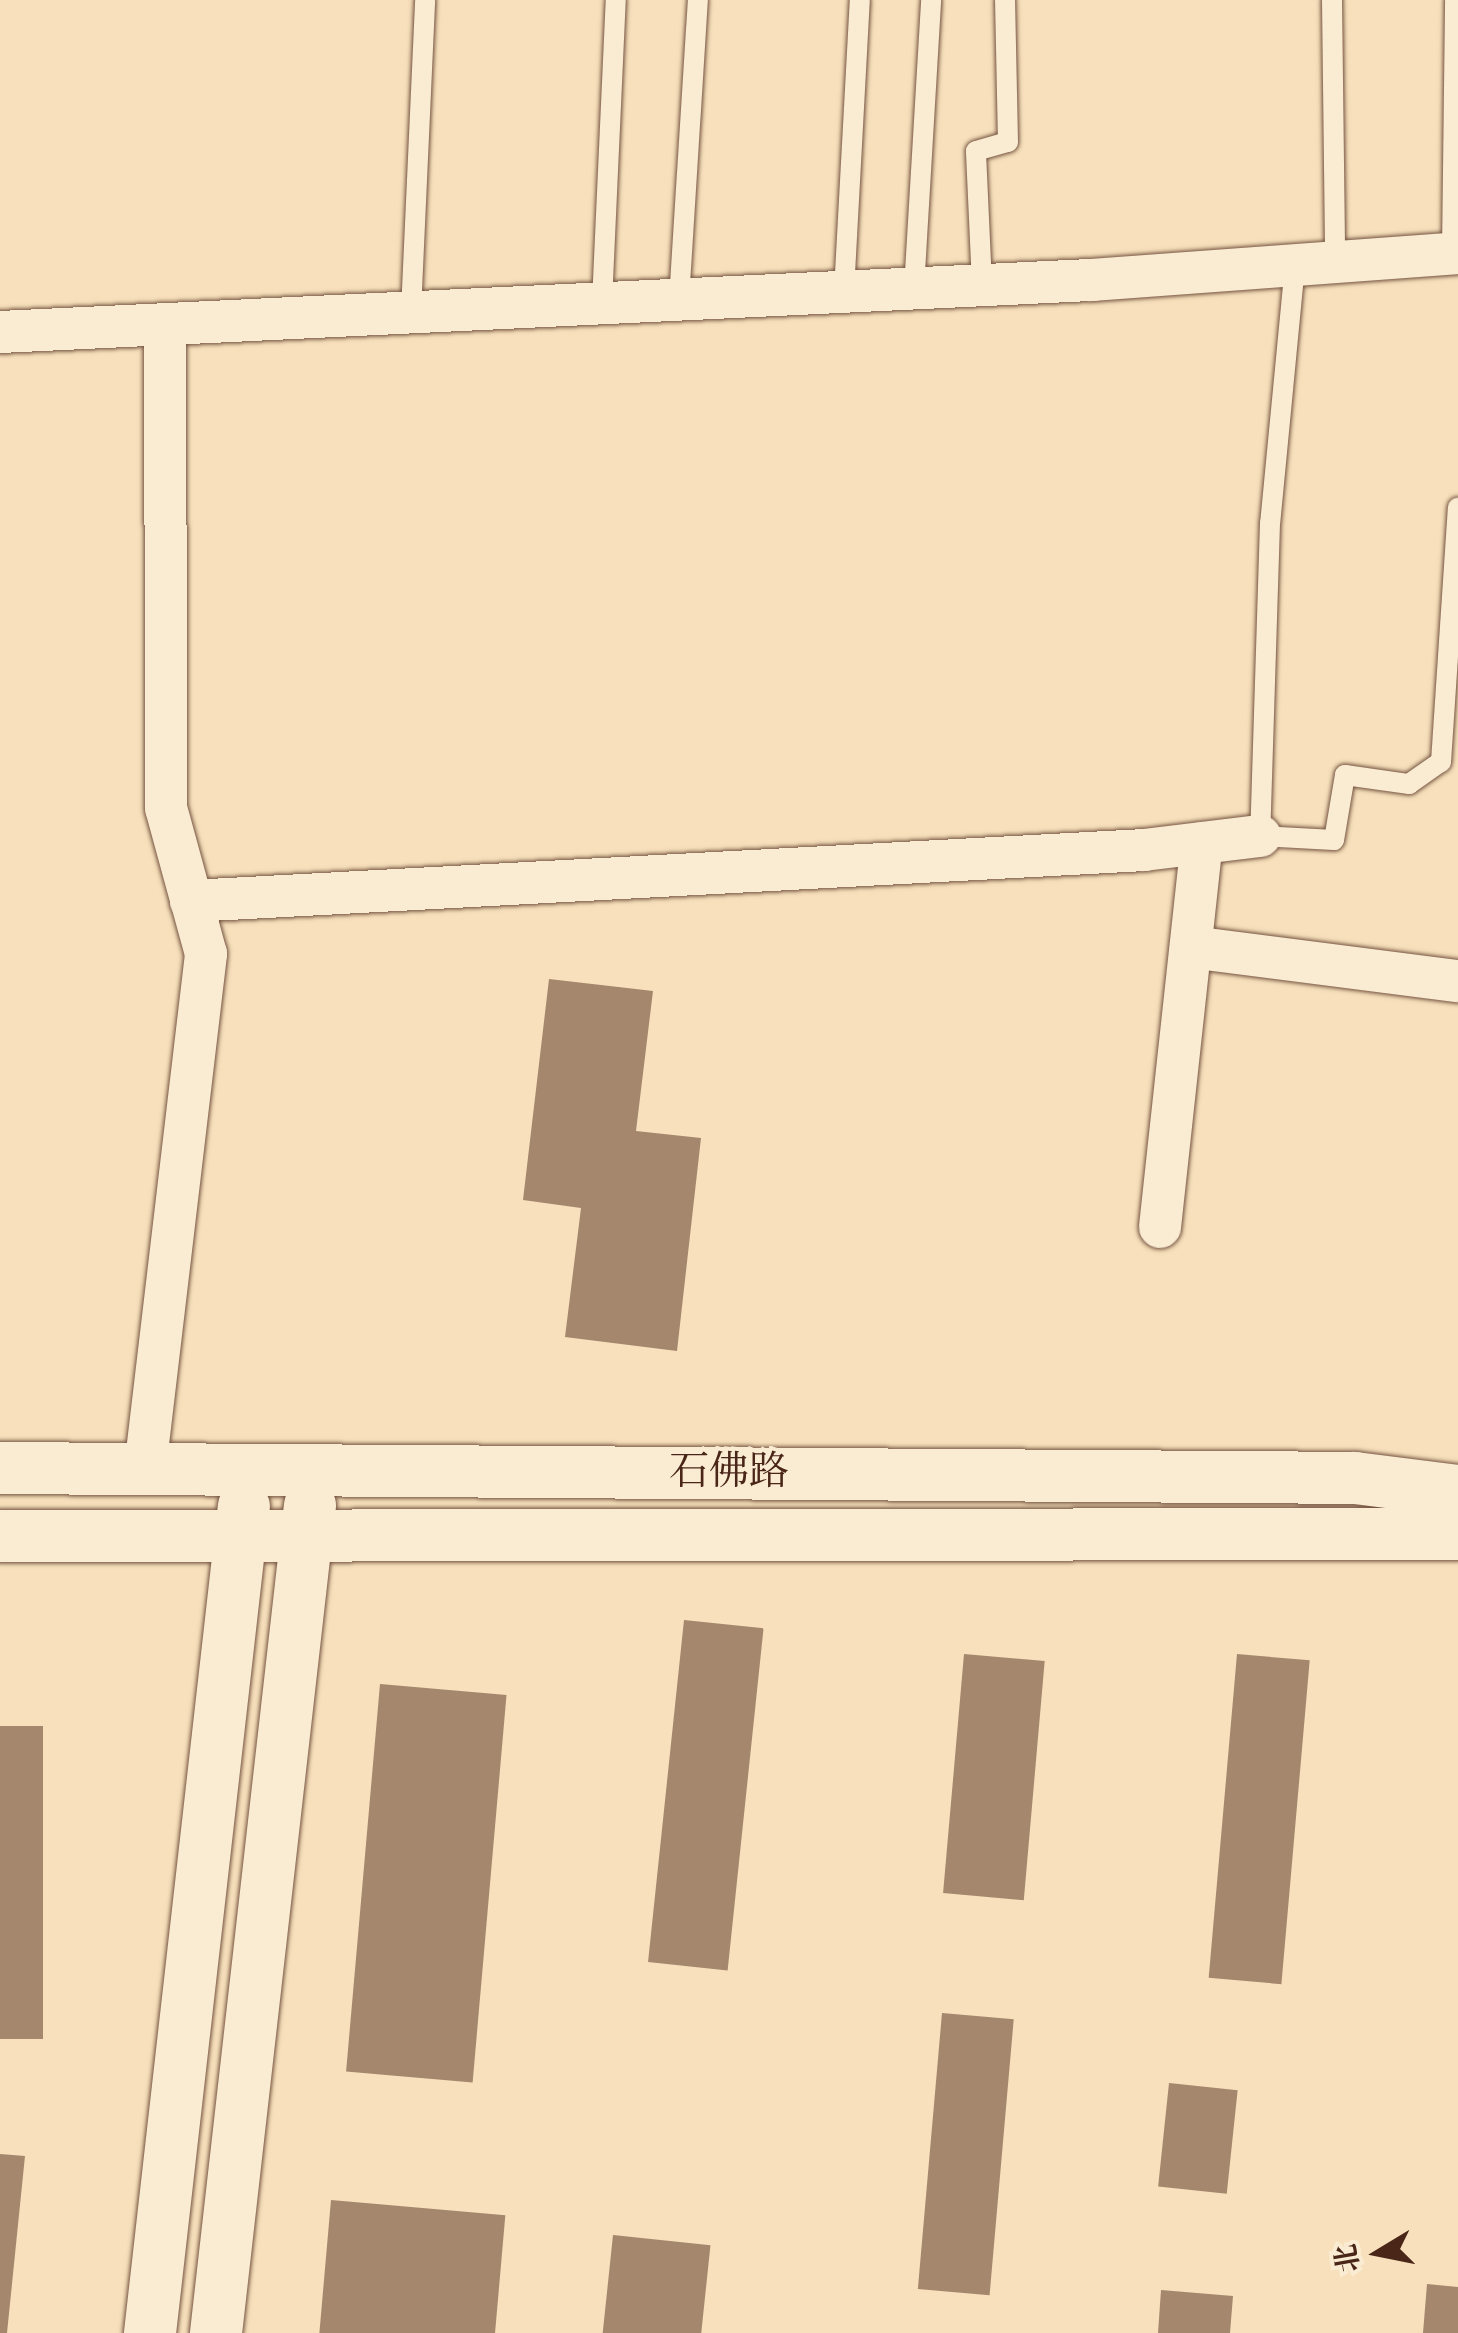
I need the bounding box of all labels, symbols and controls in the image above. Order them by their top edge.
street label: 石佛路 [669,1449,789,1497]
north arrow [1328,2203,1428,2303]
text: 北 [1328,2241,1368,2275]

